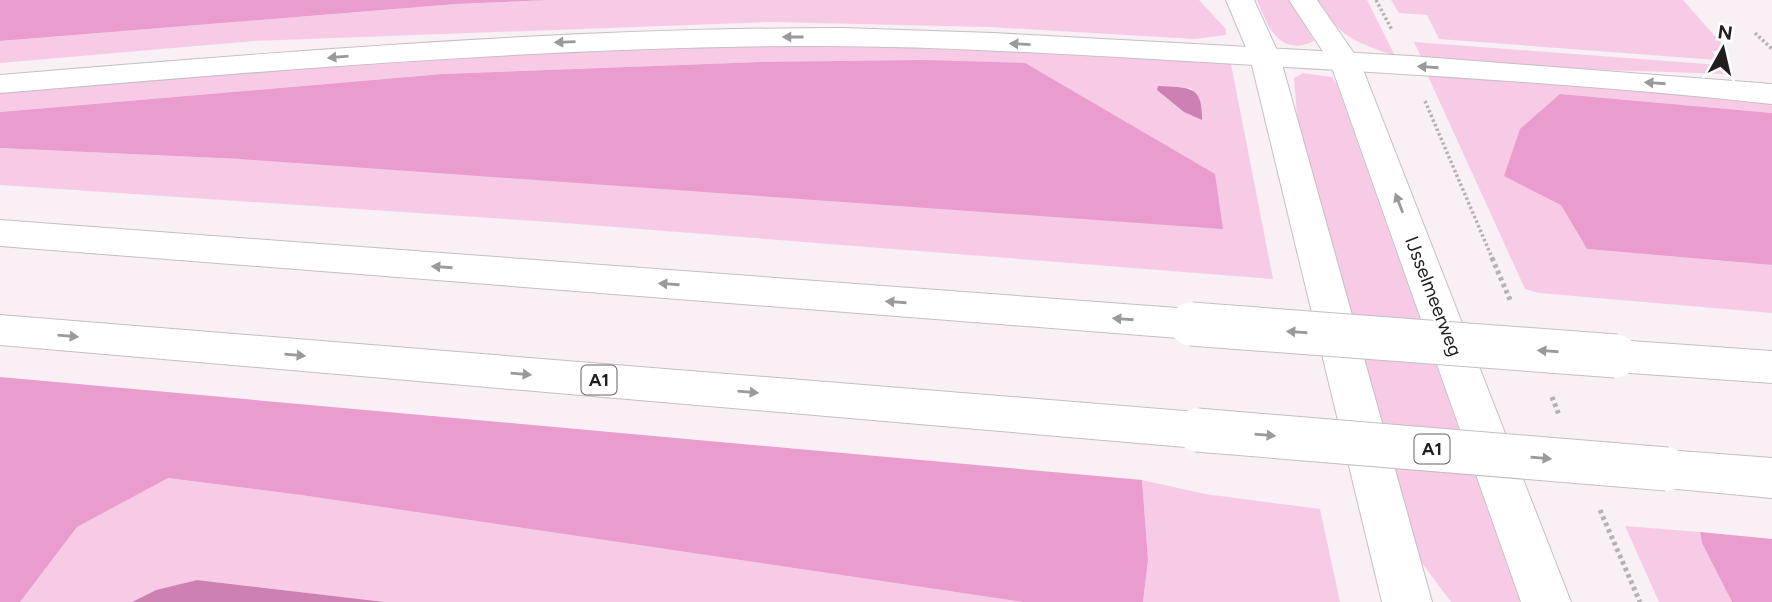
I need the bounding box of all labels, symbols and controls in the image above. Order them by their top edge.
north arrow [1688,14,1758,84]
text: N [1716,20,1734,45]
one-way arrow [782,31,804,43]
one-way arrow [554,36,576,48]
one-way arrow [1009,38,1031,49]
one-way arrow [327,52,349,63]
one-way arrow [1417,62,1439,73]
one-way arrow [1644,77,1666,88]
one-way arrow [1393,193,1404,214]
street label: IJsselmeerweg [1400,233,1467,359]
one-way arrow [431,261,453,272]
one-way arrow [658,278,680,289]
one-way arrow [885,296,907,307]
one-way arrow [1112,313,1134,324]
one-way arrow [1286,326,1308,337]
one-way arrow [57,331,79,342]
one-way arrow [1537,345,1559,356]
one-way arrow [284,350,306,361]
road number: A1 [582,366,616,394]
one-way arrow [511,368,533,379]
one-way arrow [737,387,759,398]
one-way arrow [1255,430,1277,441]
road number: A1 [1414,434,1450,463]
one-way arrow [1530,453,1552,464]

